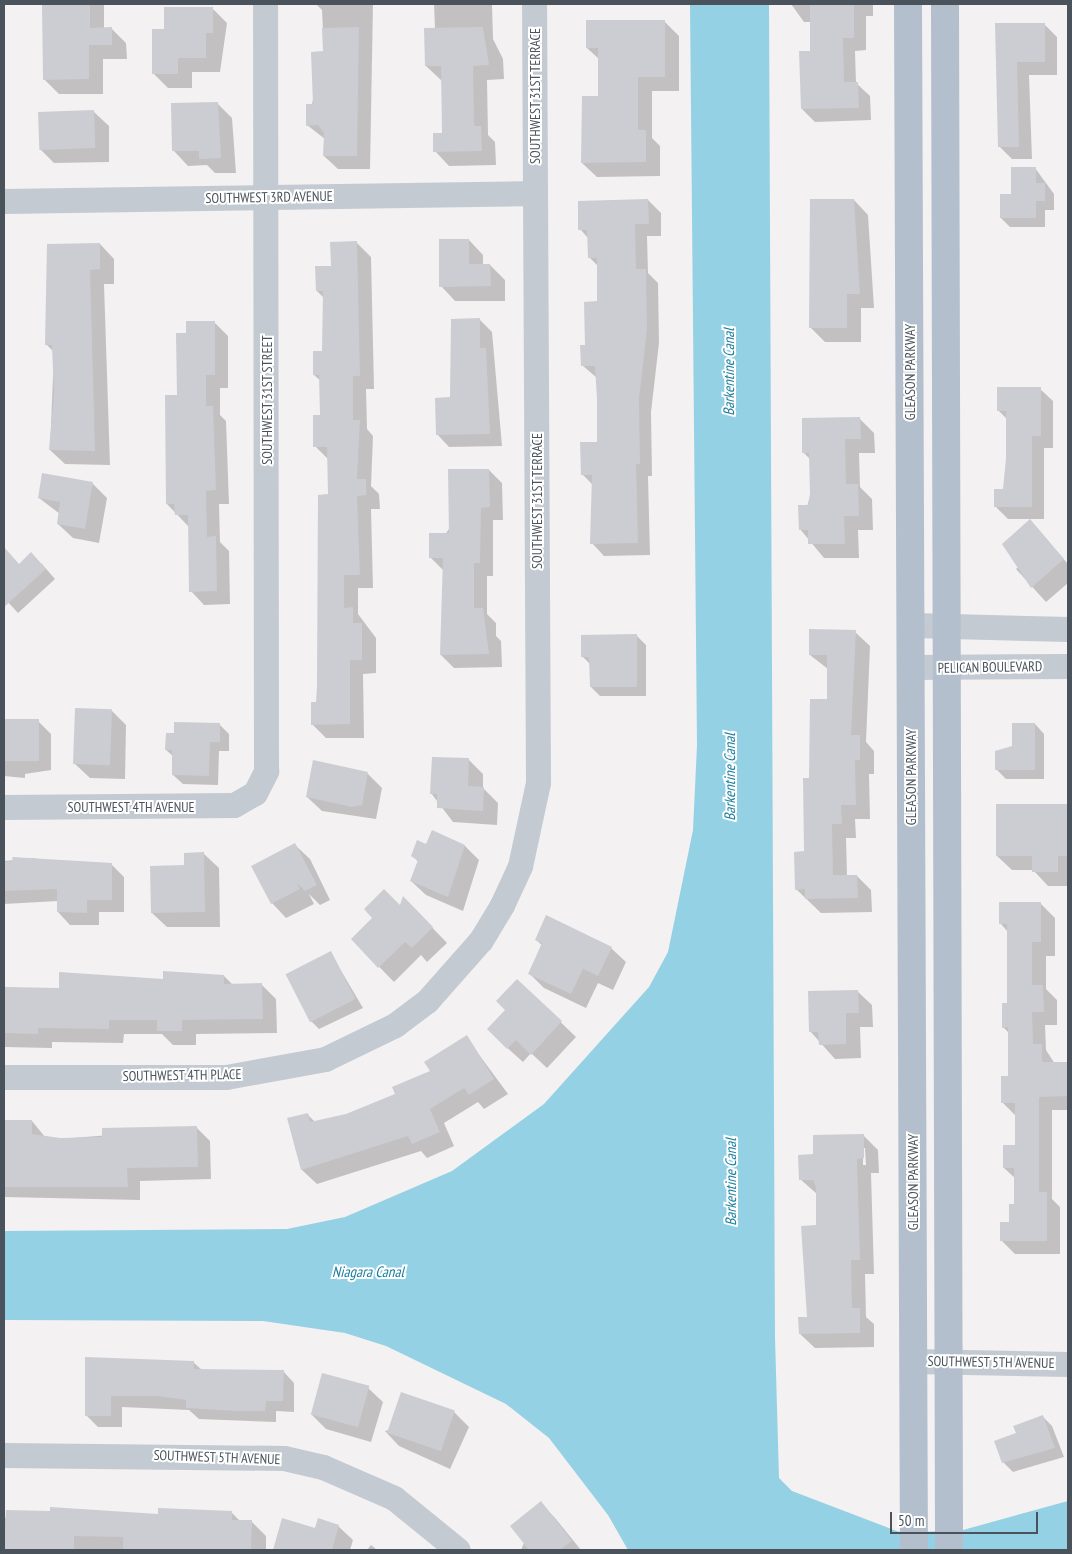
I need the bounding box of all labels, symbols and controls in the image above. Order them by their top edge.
street label: SOUTHWEST 31ST TERRACE [527,27,543,165]
street label: SOUTHWEST 3RD AVENUE [205,187,333,207]
street label: GLEASON PARKWAY [902,324,918,420]
water label: Barkentine Canal [720,328,738,416]
street label: SOUTHWEST 31ST STREET [259,335,275,465]
street label: SOUTHWEST 31ST TERRACE [529,432,545,570]
street label: PELICAN BOULEVARD [938,658,1042,676]
street label: GLEASON PARKWAY [903,729,919,825]
water label: Barkentine Canal [721,733,739,821]
street label: SOUTHWEST 4TH AVENUE [67,799,195,815]
street label: SOUTHWEST 4TH PLACE [122,1066,242,1084]
street label: GLEASON PARKWAY [905,1134,921,1230]
water label: Barkentine Canal [722,1138,740,1226]
water label: Niagara Canal [332,1263,404,1281]
street label: SOUTHWEST 5TH AVENUE [927,1352,1055,1372]
street label: SOUTHWEST 5TH AVENUE [153,1446,281,1468]
scale bar [892,1502,1040,1534]
text: 50 m [898,1511,924,1530]

